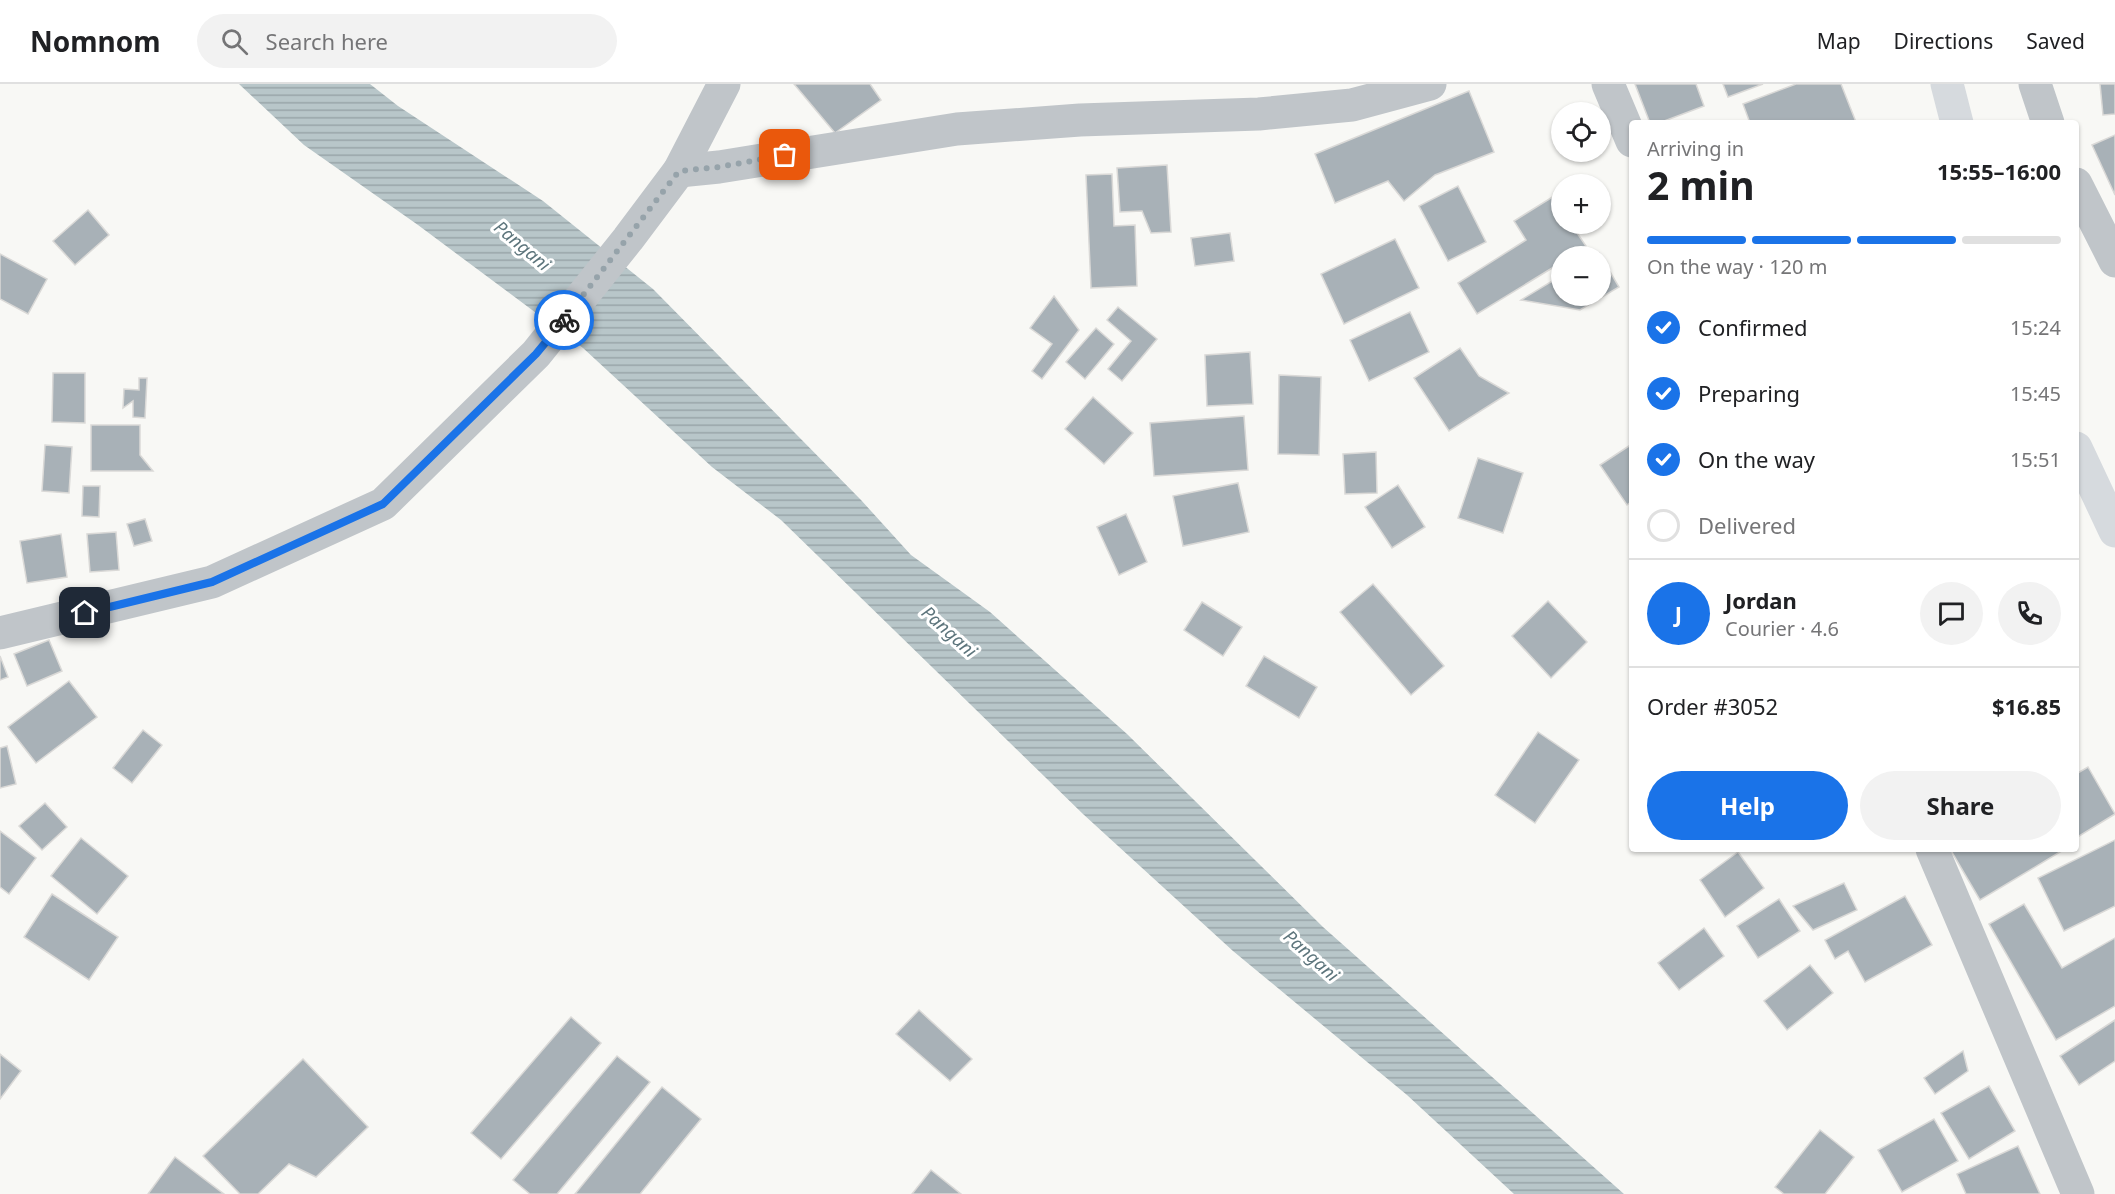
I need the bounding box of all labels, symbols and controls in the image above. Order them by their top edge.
search box [197,14,617,68]
text: Nomnom [30,22,161,60]
icon: search [218,25,251,58]
text: Search here [266,26,388,56]
text: Map [1817,27,1861,55]
text: Directions [1894,27,1993,55]
text: Saved [2026,27,2085,55]
map controls [1551,102,1611,306]
button: locate [1551,102,1611,162]
pin [759,129,810,180]
text: Arriving in [1647,135,1744,162]
icon: bag [768,138,801,171]
text: 15:55–16:00 [1937,156,2061,186]
text: 2 min [1647,158,1754,211]
button: + [1551,174,1611,234]
water label: Pangani [489,215,556,276]
button: − [1551,246,1611,306]
text: On the way · 120 m [1647,253,1827,280]
courier [534,290,594,350]
icon: bike [548,304,581,337]
icon: check [1647,311,1680,344]
text: Confirmed [1698,312,1808,342]
text: 15:24 [2010,314,2061,341]
icon: check [1647,377,1680,410]
text: Preparing [1698,378,1800,408]
text: 15:45 [2010,380,2061,407]
icon: check [1647,443,1680,476]
text: On the way [1698,444,1815,474]
text: 15:51 [2010,446,2061,473]
text: Delivered [1698,510,1796,540]
button: chat [1920,582,1983,645]
button: phone [1998,582,2061,645]
text: Jordan [1725,585,1797,615]
pin [59,587,110,638]
icon: home [68,596,101,629]
text: J [1675,598,1682,628]
water label: Pangani [917,600,983,663]
text: Courier · 4.6 [1725,615,1839,642]
text: Order #3052 [1647,691,1778,721]
text: $16.85 [1992,691,2061,721]
button: Help [1647,771,1848,840]
button: Share [1860,771,2061,840]
water label: Pangani [1279,924,1345,987]

